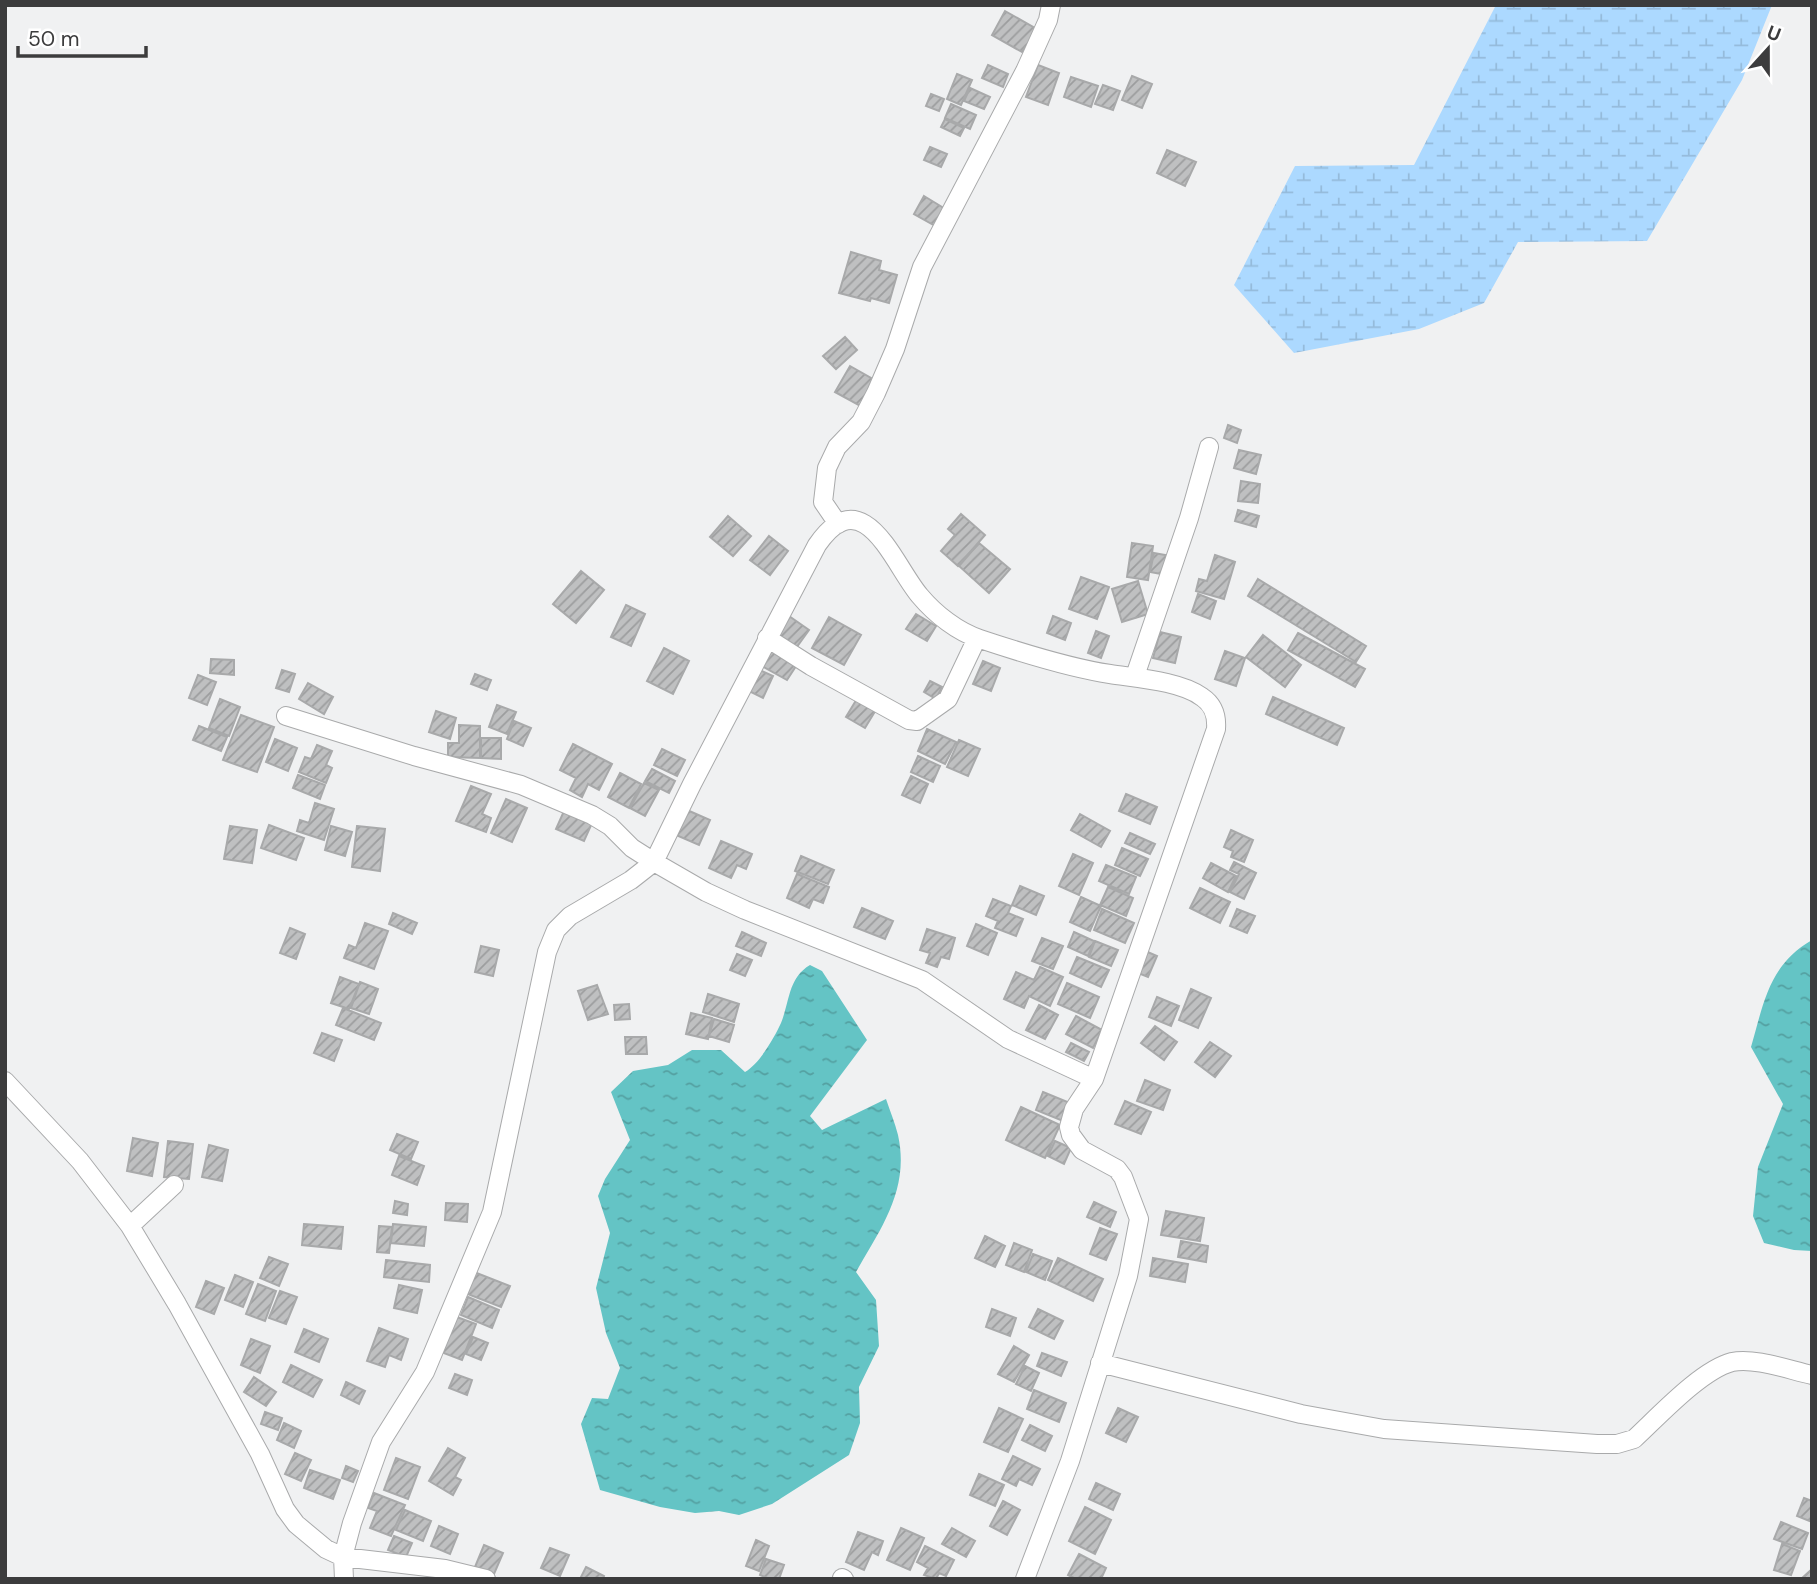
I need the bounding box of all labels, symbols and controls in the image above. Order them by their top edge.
scale bar [18,14,145,58]
north arrow [1733,14,1803,84]
text: U [1763,20,1784,48]
text: 50 m [28,25,79,53]

